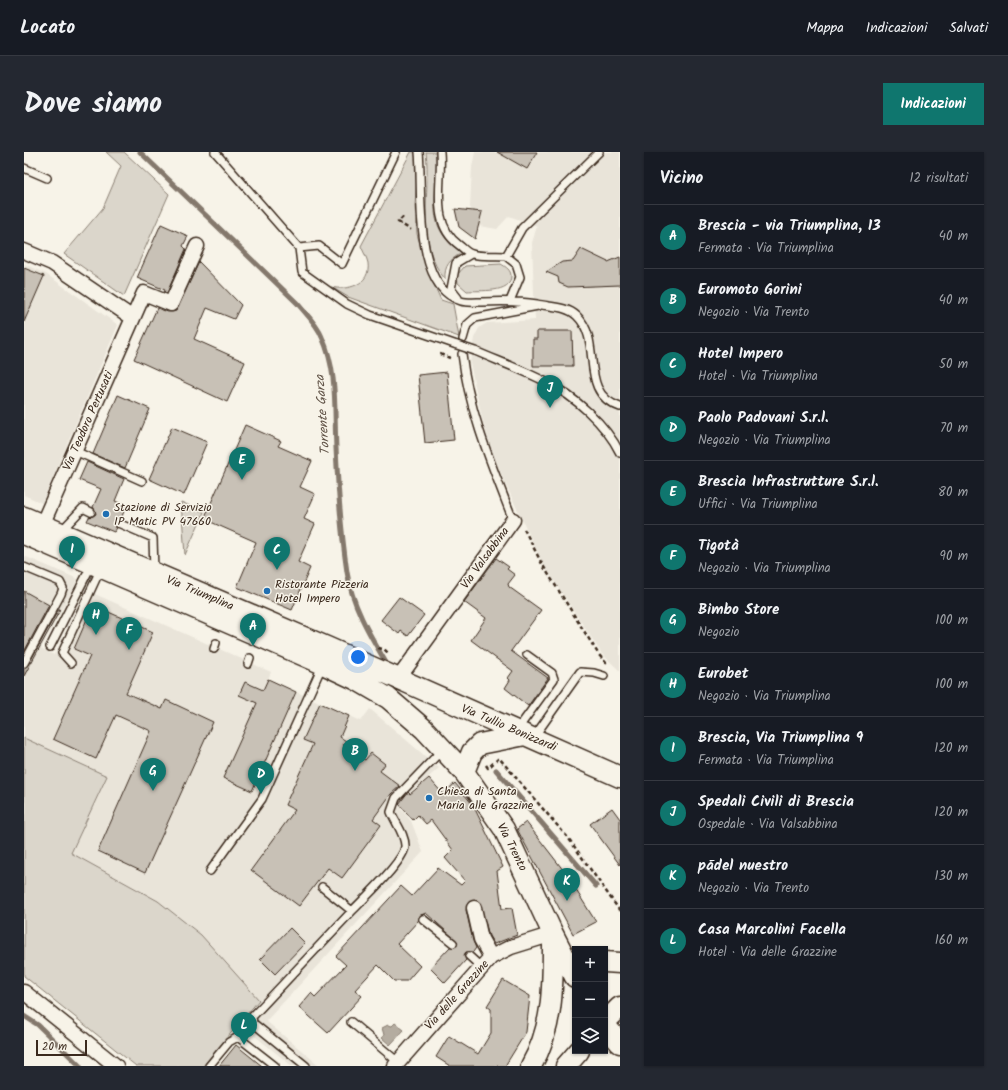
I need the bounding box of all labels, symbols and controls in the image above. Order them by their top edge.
text: Locato [20,13,75,43]
text: Mappa [806,17,844,39]
text: Indicazioni [866,17,927,39]
text: Salvati [949,17,988,39]
text: Dove siamo [24,82,162,127]
button: Indicazioni [883,83,984,125]
text: Vicino [660,165,703,192]
text: 12 risultati [910,168,968,189]
text: Brescia - via Triumplina, 13 [698,214,881,238]
text: A [669,226,677,247]
text: 40 m [939,226,968,247]
text: Fermata · Via Triumplina [698,238,834,259]
text: Euromoto Gorini [698,278,802,302]
text: B [669,290,677,311]
text: 40 m [939,290,968,311]
text: Negozio · Via Trento [698,302,809,323]
text: Hotel Impero [698,342,783,366]
text: C [669,354,677,375]
text: 50 m [939,354,968,375]
text: Hotel · Via Triumplina [698,366,818,387]
street label: Via Teodoro Pertusati [58,367,119,474]
water label: Torrente Garza [310,373,336,456]
pin: J [537,375,563,408]
text: Paolo Padovani S.r.l. [698,406,828,430]
text: D [669,418,677,439]
text: 70 m [940,418,968,439]
text: Negozio · Via Triumplina [698,430,831,451]
pin: E [229,447,255,480]
text: Brescia Infrastrutture S.r.l. [698,470,879,494]
text: E [669,482,677,503]
text: 80 m [938,482,968,503]
text: Uffici · Via Triumplina [698,494,818,515]
place label: Stazione di Servizio IP Matic PV 47660 [114,498,212,531]
marker: Stazione di Servizio IP Matic PV 47660 [101,509,111,519]
street label: Via Valsabbina [456,523,514,593]
text: Tigotà [698,534,739,558]
pin: I [59,536,85,569]
pin: C [264,537,290,570]
text: F [669,546,677,567]
text: 90 m [940,546,968,567]
text: Negozio · Via Triumplina [698,558,831,579]
street label: Via Triumplina [163,570,237,616]
place label: Ristorante Pizzeria Hotel Impero [275,575,369,608]
marker: Ristorante Pizzeria Hotel Impero [262,586,272,596]
text: Bimbo Store [698,598,779,622]
pin: H [83,602,109,635]
text: G [669,610,677,631]
text: 100 m [935,610,968,631]
pin: A [240,613,266,646]
pin: F [116,617,142,650]
text: Negozio [698,622,739,643]
your location [348,647,368,667]
text: Eurobet [698,662,748,686]
text: H [669,674,677,695]
text: 100 m [935,674,968,695]
text: Negozio · Via Triumplina [698,686,831,707]
street label: Via Tullio Bonizzardi [458,699,561,757]
text: Brescia, Via Triumplina 9 [698,726,863,750]
pin: B [342,738,368,771]
text: I [671,738,675,759]
text: 120 m [934,738,968,759]
text: Fermata · Via Triumplina [698,750,834,771]
pin: G [140,758,166,791]
pin: D [248,761,274,794]
place label: Chiesa di Santa Maria alle Grazzine [437,782,534,815]
text: Spedali Civili di Brescia [698,790,854,814]
marker: Chiesa di Santa Maria alle Grazzine [424,793,434,803]
text: J [670,802,676,823]
text: 120 m [934,802,968,823]
text: Ospedale · Via Valsabbina [698,814,838,835]
street label: Via Trento [492,820,532,874]
text: pādel nuestro [698,854,788,878]
text: K [669,866,677,887]
text: 130 m [934,866,968,887]
pin: K [554,868,580,901]
text: Negozio · Via Trento [698,878,809,899]
text: Casa Marcolini Facella [698,918,846,942]
text: L [669,930,677,951]
text: 160 m [935,930,968,951]
text: Hotel · Via delle Grazzine [698,942,837,963]
map controls [572,946,608,1054]
button: + [572,946,608,982]
street label: Via delle Grazzine [420,955,494,1035]
button: − [572,982,608,1018]
pin: L [231,1012,257,1045]
button: layers [572,1018,608,1054]
scale bar [36,1038,87,1057]
text: 20 m [42,1038,67,1056]

